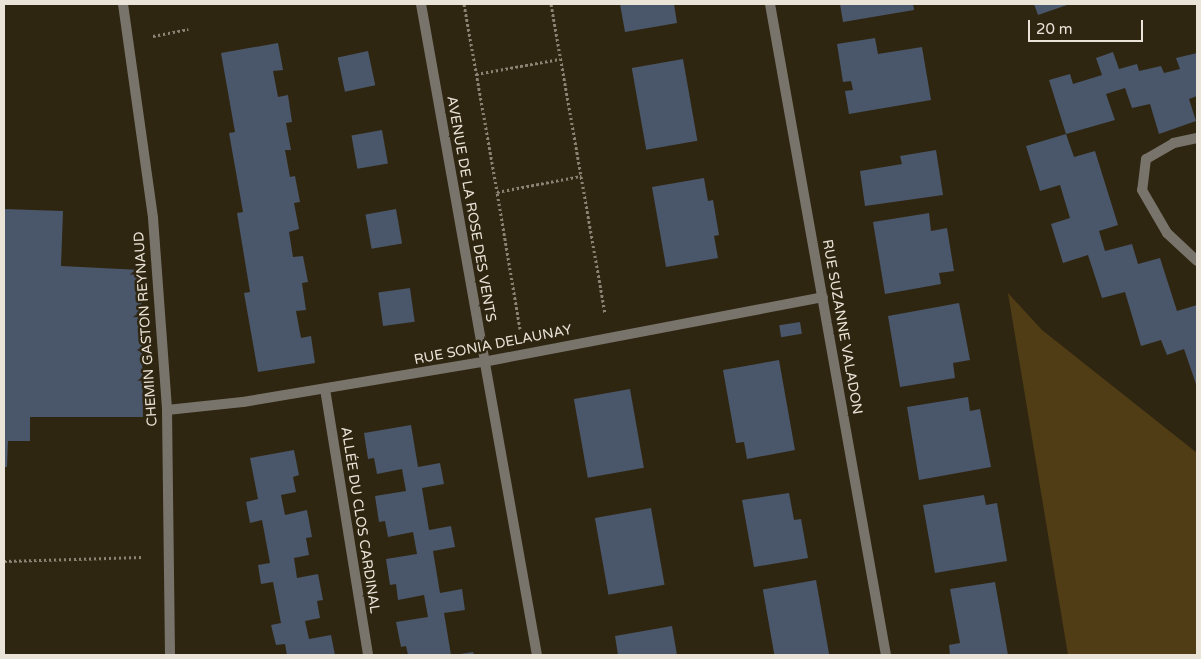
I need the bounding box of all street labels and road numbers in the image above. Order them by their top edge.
street label: AVENUE DE LA ROSE DES VENTS [443,95,499,323]
street label: CHEMIN GASTON REYNAUD [131,231,161,427]
street label: RUE SUZANNE VALADON [818,238,866,416]
street label: RUE SONIA DELAUNAY [413,321,573,369]
street label: ALLÉE DU CLOS CARDINAL [337,426,383,614]

